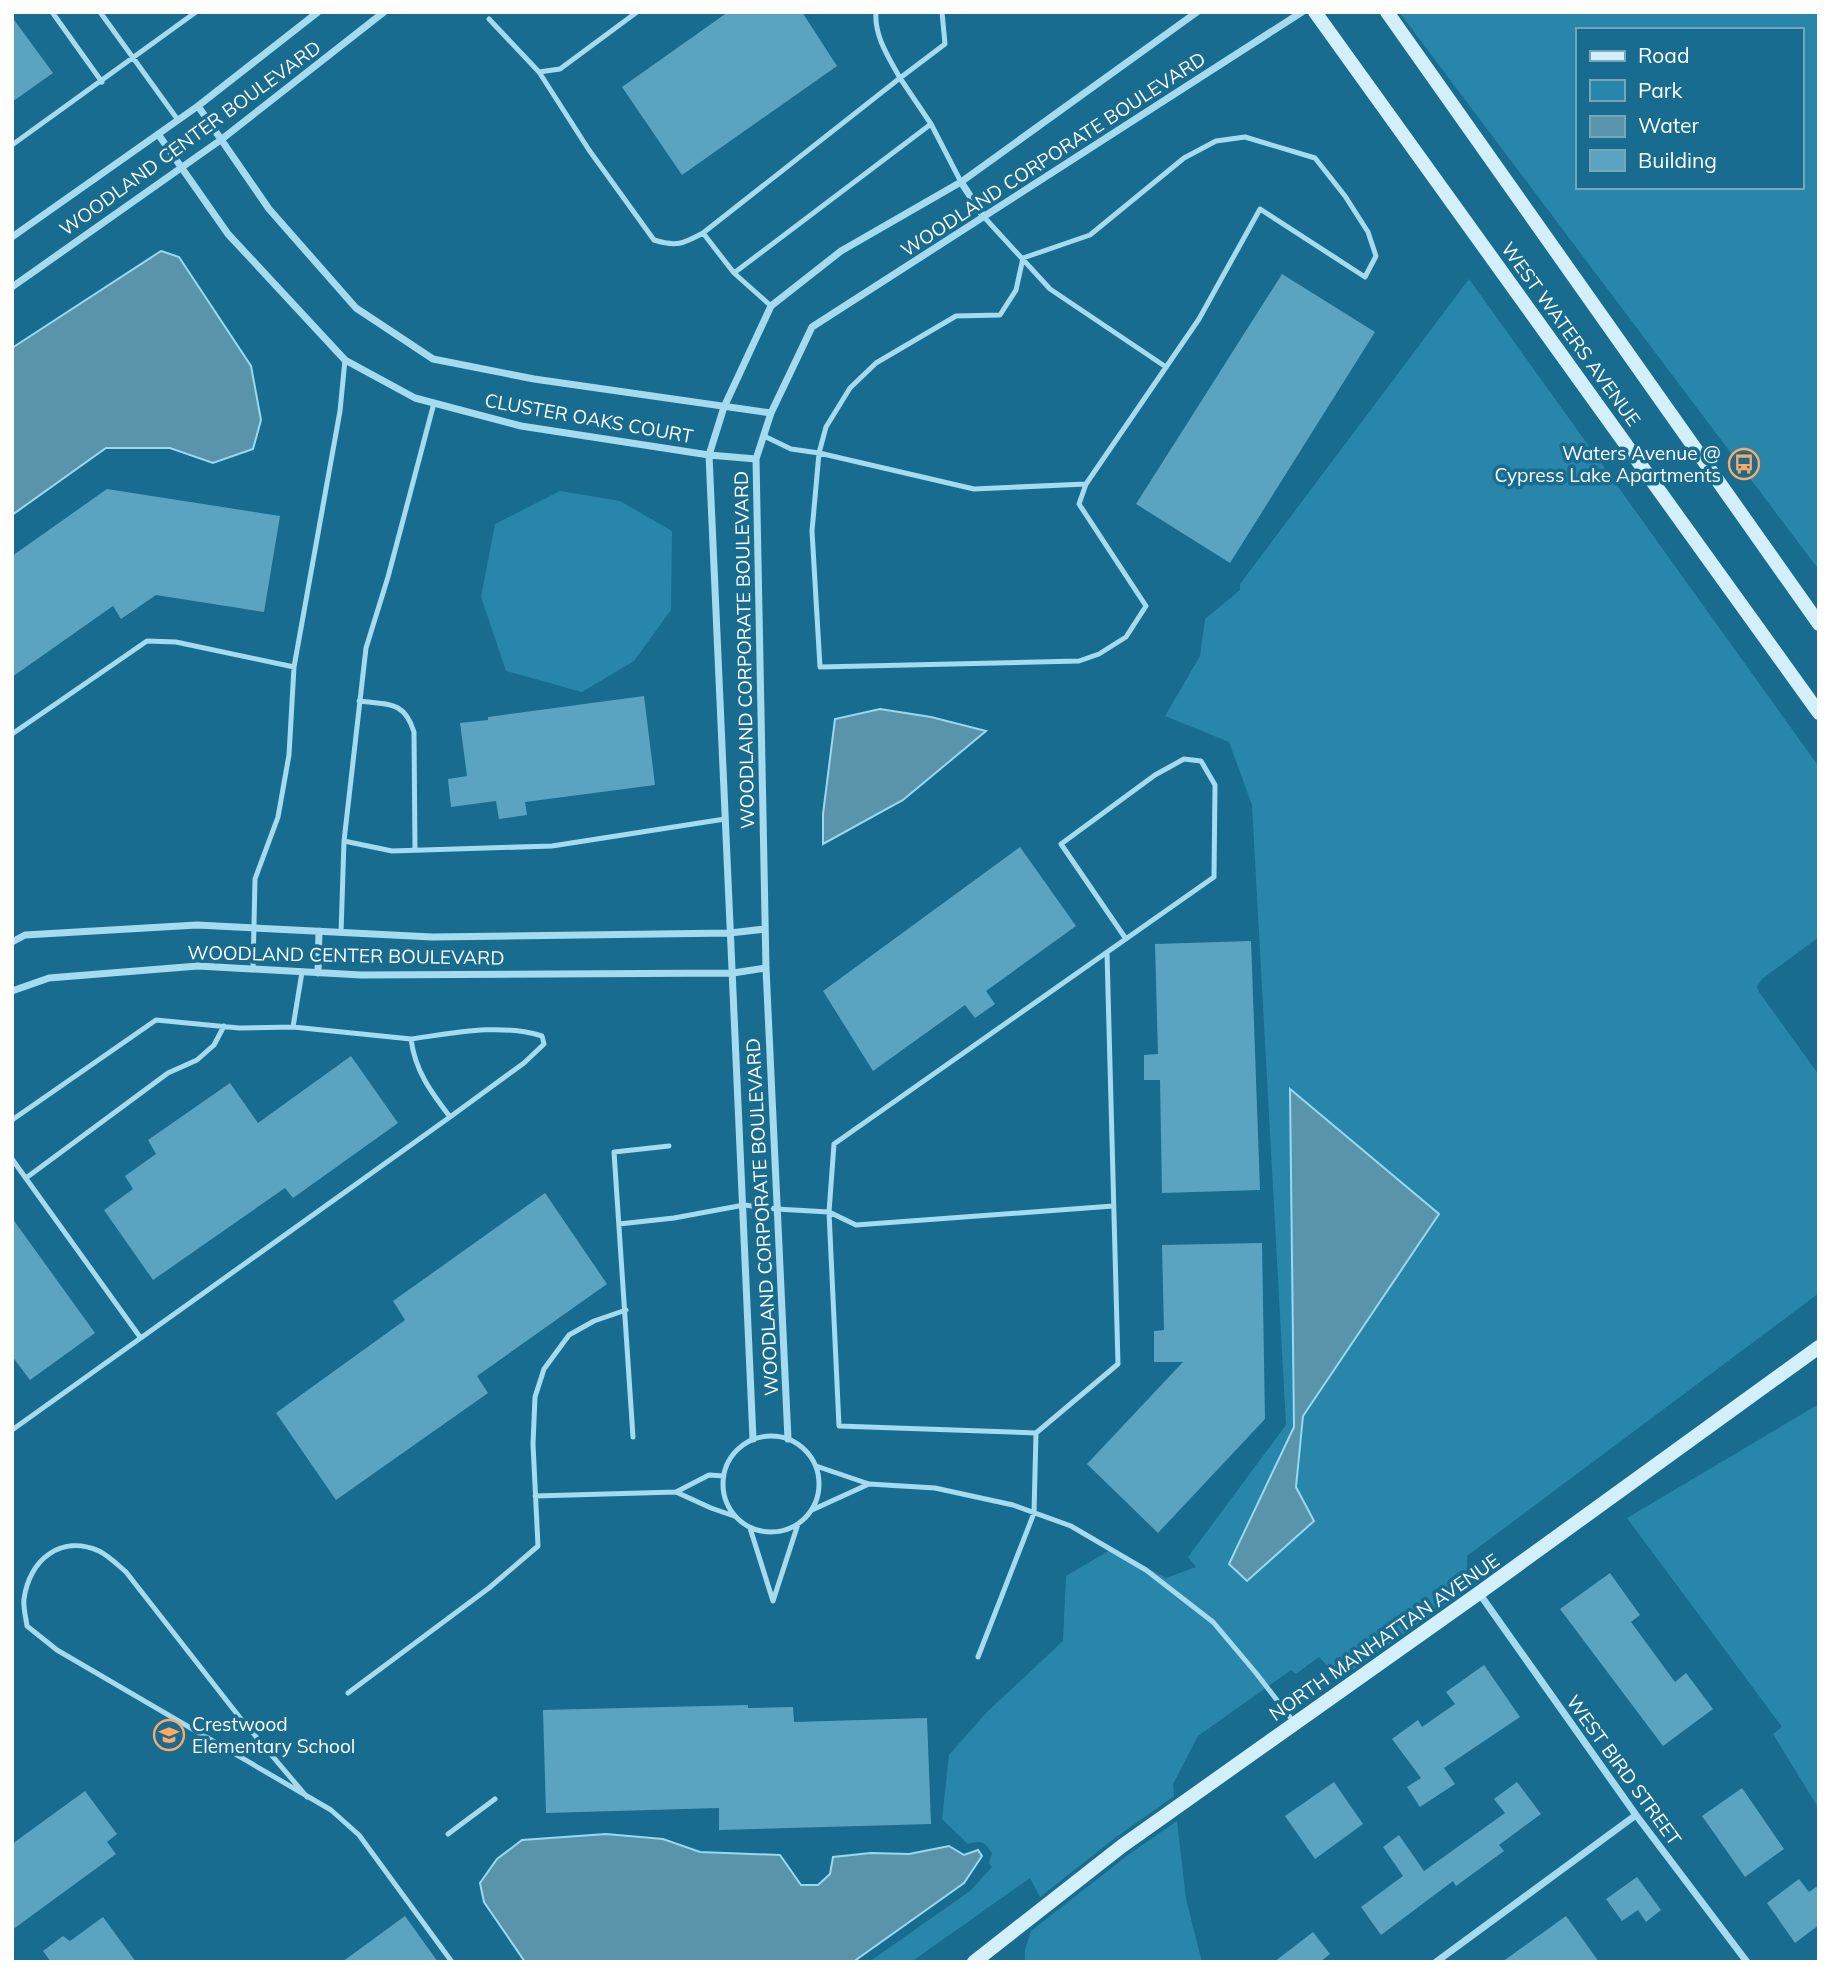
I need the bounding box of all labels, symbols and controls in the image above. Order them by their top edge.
legend [1576,28,1803,189]
street label: WOODLAND CENTER BOULEVARD [55,35,325,241]
text: Road [1638,42,1689,68]
street label: WOODLAND CORPORATE BOULEVARD [896,46,1210,262]
text: Park [1638,77,1682,103]
text: Water [1638,112,1699,138]
text: Building [1638,147,1717,173]
street label: WEST WATERS AVENUE [1496,237,1646,431]
street label: CLUSTER OAKS COURT [483,388,696,448]
place label: Waters Avenue @ Cypress Lake Apartments [1494,441,1721,487]
bus stop icon: Waters Avenue @ Cypress Lake Apartments [1727,447,1761,481]
street label: WOODLAND CORPORATE BOULEVARD [729,471,759,829]
street label: WOODLAND CENTER BOULEVARD [187,940,505,970]
street label: WOODLAND CORPORATE BOULEVARD [741,1037,783,1397]
street label: NORTH MANHATTAN AVENUE [1264,1548,1504,1726]
street label: WEST BIRD STREET [1561,1690,1687,1850]
place label: Crestwood Elementary School [192,1712,355,1758]
school or university icon: Crestwood Elementary School [152,1718,186,1752]

